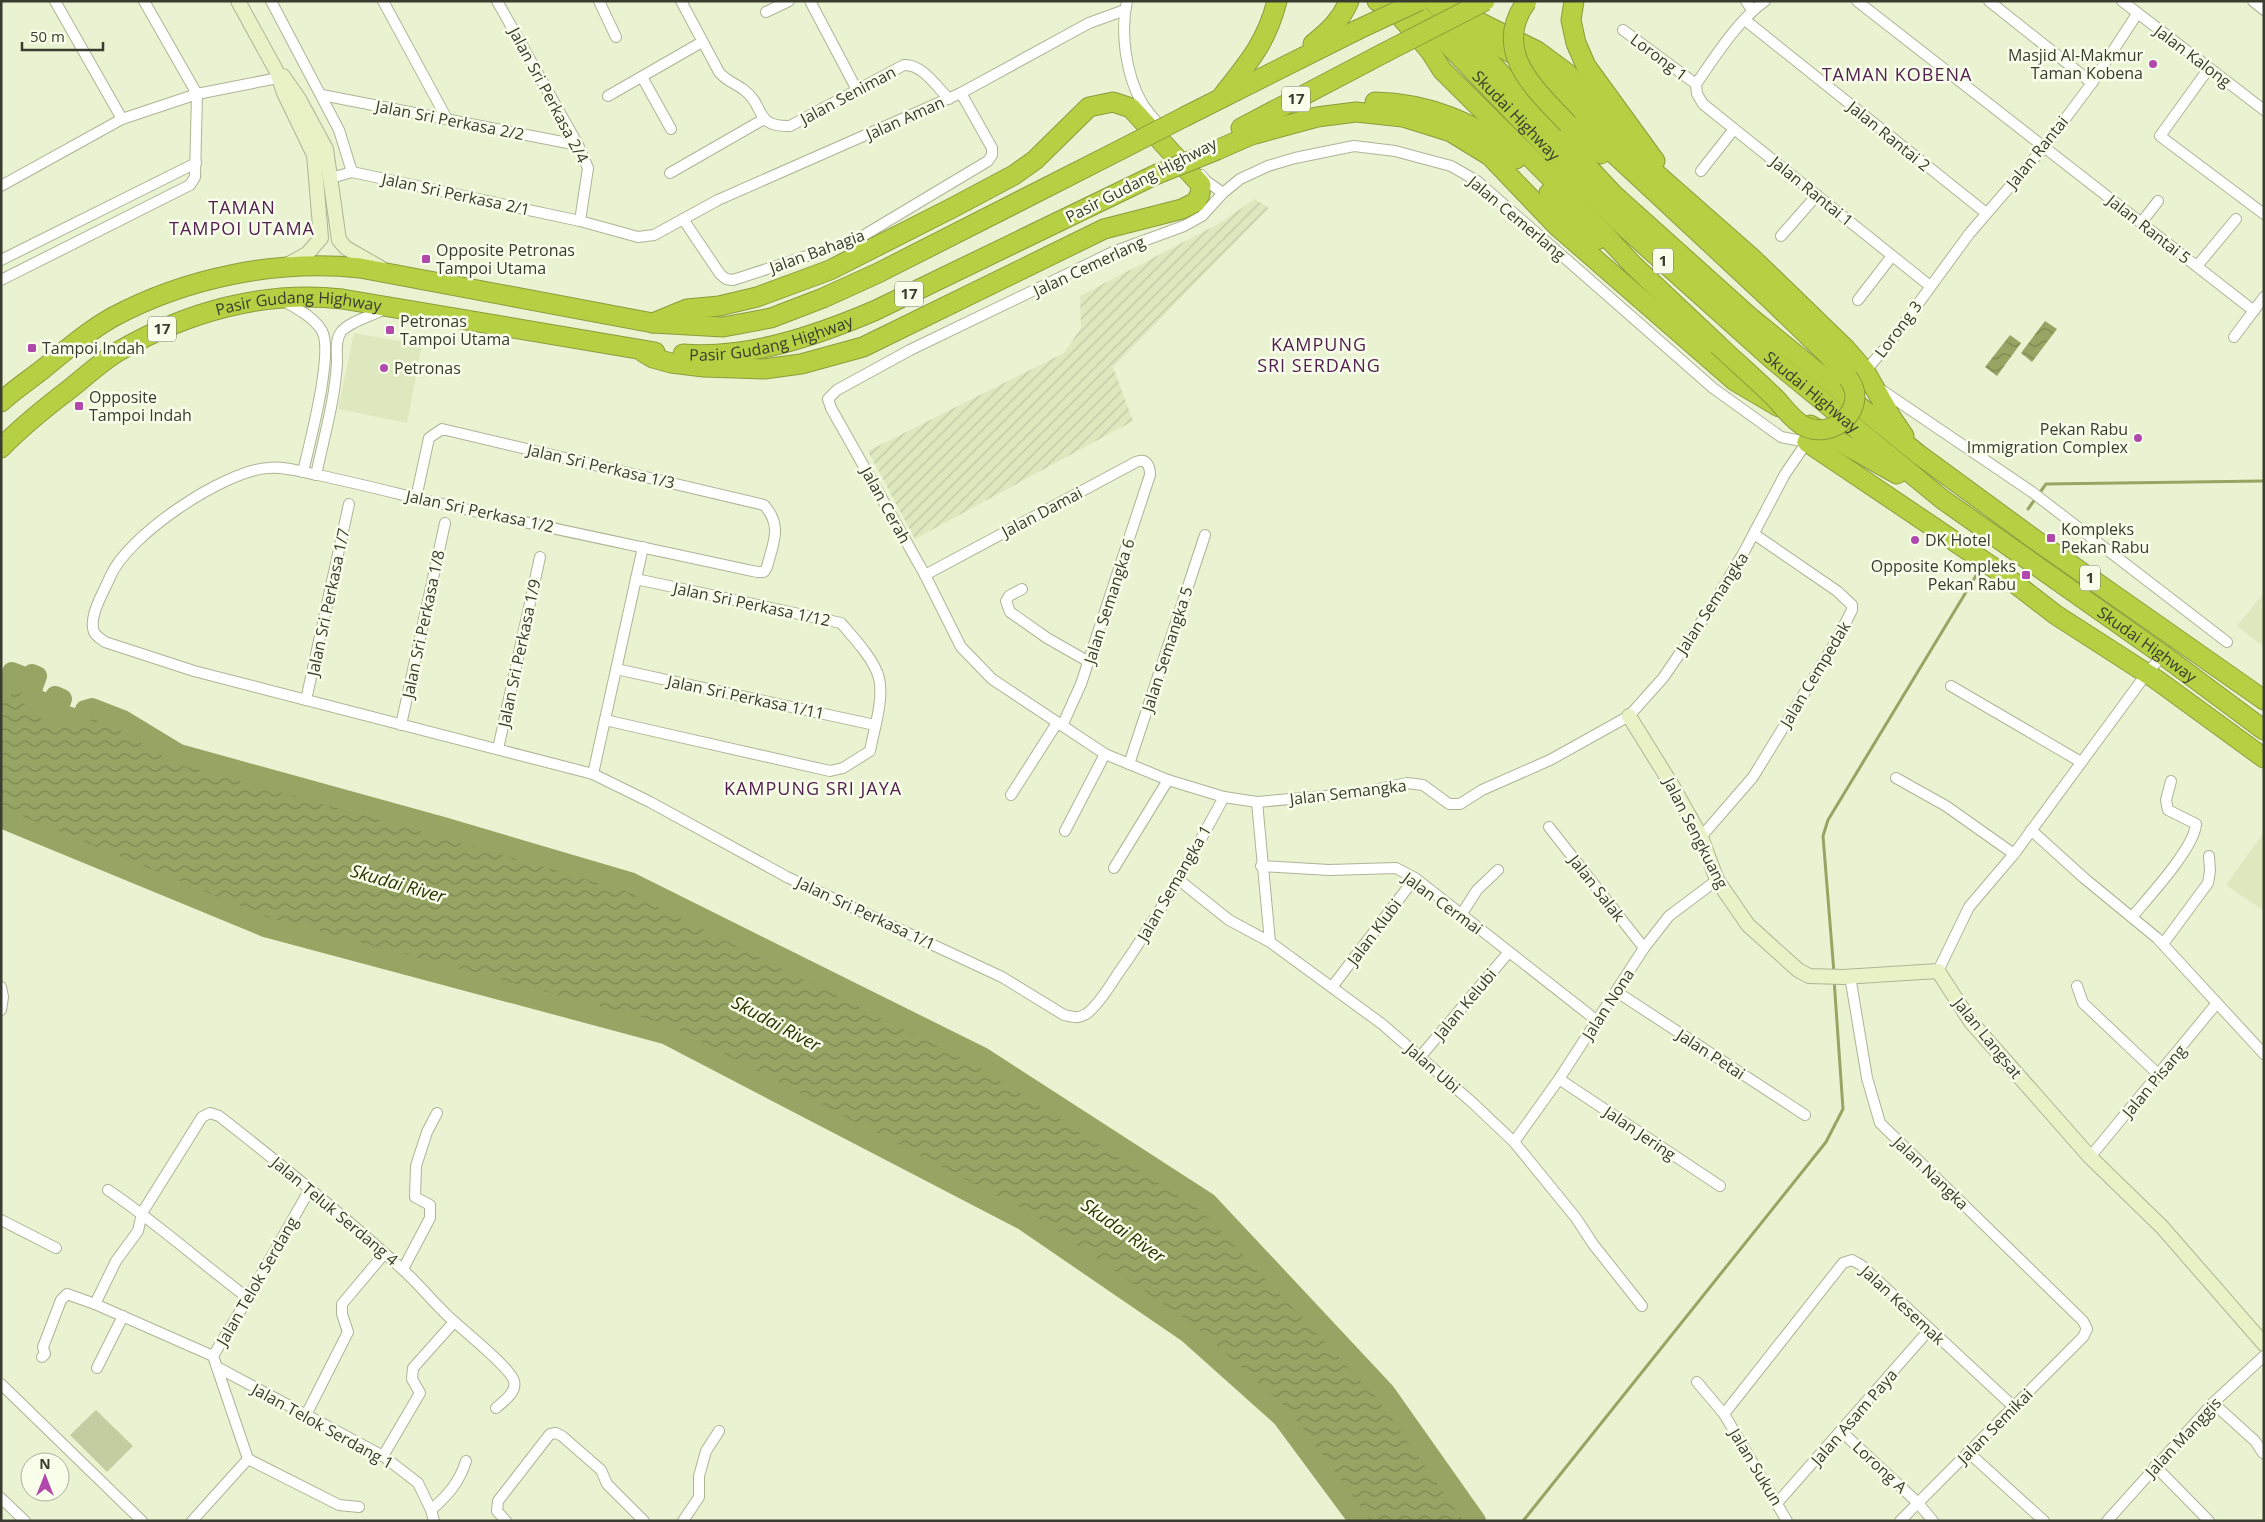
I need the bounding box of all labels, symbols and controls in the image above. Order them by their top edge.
street label: Jalan Kalong [2148,19,2236,92]
scale bar [22,20,104,52]
street label: Jalan Sri Perkasa 2/4 [503,21,594,167]
text: 50 m [30,26,65,46]
street label: Lorong 1 [1626,28,1692,86]
place label: Masjid Al-Makmur Taman Kobena [2008,44,2143,84]
marker: Masjid Al-Makmur Taman Kobena [2147,58,2159,70]
street label: Jalan Seniman [795,61,900,130]
district label: TAMAN KOBENA [1822,62,1972,86]
street label: Skudai Highway [1468,66,1566,166]
road number: 17 [1282,86,1310,112]
street label: Jalan Aman [860,91,948,146]
street label: Jalan Sri Perkasa 2/2 [372,94,526,145]
street label: Jalan Rantai 2 [1841,95,1935,176]
street label: Jalan Rantai [2000,111,2073,194]
street label: Pasir Gudang Highway [1061,132,1221,228]
street label: Jalan Rantai 1 [1764,150,1858,231]
street label: Jalan Sri Perkasa 2/1 [378,167,532,220]
street label: Jalan Cemerlang [1462,169,1571,265]
street label: Jalan Rantai 5 [2101,188,2195,269]
district label: TAMAN TAMPOI UTAMA [169,195,315,240]
street label: Jalan Bahagia [765,224,868,279]
street label: Jalan Cemerlang [1028,230,1149,302]
place label: Opposite Petronas Tampoi Utama [436,239,575,279]
road number: 1 [1653,248,1673,274]
marker: Opposite Petronas Tampoi Utama [420,253,432,265]
road number: 17 [895,282,923,306]
street label: Pasir Gudang Highway [213,286,384,320]
street label: Lorong 3 [1869,296,1927,362]
street label: Pasir Gudang Highway [689,309,857,366]
place label: Petronas Tampoi Utama [400,310,510,350]
road number: 17 [148,316,176,342]
marker: Petronas Tampoi Utama [384,324,396,336]
district label: KAMPUNG SRI SERDANG [1257,332,1381,377]
place label: Tampoi Indah [42,337,145,359]
marker: Tampoi Indah [26,342,38,354]
street label: Skudai Highway [1759,346,1865,438]
place label: Petronas [394,357,461,379]
marker: Petronas [378,362,390,374]
place label: Opposite Tampoi Indah [89,386,192,426]
marker: Opposite Tampoi Indah [73,400,85,412]
place label: Pekan Rabu Immigration Complex [1967,418,2129,458]
marker: Pekan Rabu Immigration Complex [2132,432,2144,444]
street label: Jalan Sri Perkasa 1/3 [523,438,677,494]
street label: Jalan Cerah [855,461,916,547]
street label: Jalan Damai [996,482,1086,543]
street label: Jalan Sri Perkasa 1/2 [402,484,556,537]
place label: Kompleks Pekan Rabu [2061,518,2149,558]
street label: Jalan Sri Perkasa 1/7 [301,526,354,680]
place label: DK Hotel [1925,529,1991,551]
marker: Kompleks Pekan Rabu [2045,532,2057,544]
marker: DK Hotel [1909,534,1921,546]
street label: Jalan Semangka 6 [1078,535,1140,668]
street label: Jalan Sri Perkasa 1/8 [396,548,449,702]
street label: Jalan Semangka [1670,548,1753,660]
place label: Opposite Kompleks Pekan Rabu [1871,555,2016,595]
road number: 1 [2080,566,2100,590]
marker: Opposite Kompleks Pekan Rabu [2020,569,2032,581]
street label: Jalan Sri Perkasa 1/12 [669,576,833,631]
street label: Jalan Sri Perkasa 1/9 [492,577,545,731]
street label: Jalan Semangka 5 [1136,583,1198,716]
street label: Skudai Highway [2093,601,2202,688]
street label: Jalan Cempedak [1774,616,1856,733]
street label: Jalan Sri Perkasa 1/11 [663,669,827,724]
street label: Jalan Sengkuang [1658,772,1734,893]
street label: Jalan Semangka [1286,774,1408,810]
district label: KAMPUNG SRI JAYA [724,776,902,800]
street label: Jalan Semangka 1 [1131,821,1216,947]
street label: Jalan Salak [1563,848,1630,926]
water label: Skudai River [348,858,449,908]
street label: Jalan Cermai [1397,865,1487,939]
street label: Jalan Sri Perkasa 1/1 [791,870,939,955]
street label: Jalan Klubi [1341,894,1406,971]
street label: Jalan Kelubi [1427,964,1501,1046]
street label: Jalan Nona [1576,964,1639,1045]
water label: Skudai River [728,990,826,1057]
street label: Jalan Langsat [1947,991,2028,1083]
street label: Jalan Petai [1671,1023,1749,1084]
street label: Jalan Ubi [1400,1037,1465,1098]
street label: Jalan Pisang [2116,1040,2191,1124]
street label: Jalan Jering [1598,1100,1681,1165]
street label: Jalan Nangka [1887,1130,1973,1215]
street label: Jalan Teluk Serdang 4 [265,1150,403,1271]
water label: Skudai River [1077,1192,1171,1268]
street label: Jalan Telok Serdang [210,1212,303,1351]
street label: Jalan Kesemak [1855,1259,1950,1350]
street label: Jalan Asam Paya [1805,1364,1902,1471]
street label: Jalan Telok Serdang 1 [246,1377,398,1474]
street label: Jalan Semikai [1951,1384,2037,1470]
street label: Jalan Manggis [2139,1392,2226,1483]
street label: Jalan Sukun [1723,1422,1788,1510]
street label: Lorong A [1848,1436,1913,1498]
north arrow [20,1452,70,1502]
text: N [39,1454,51,1473]

